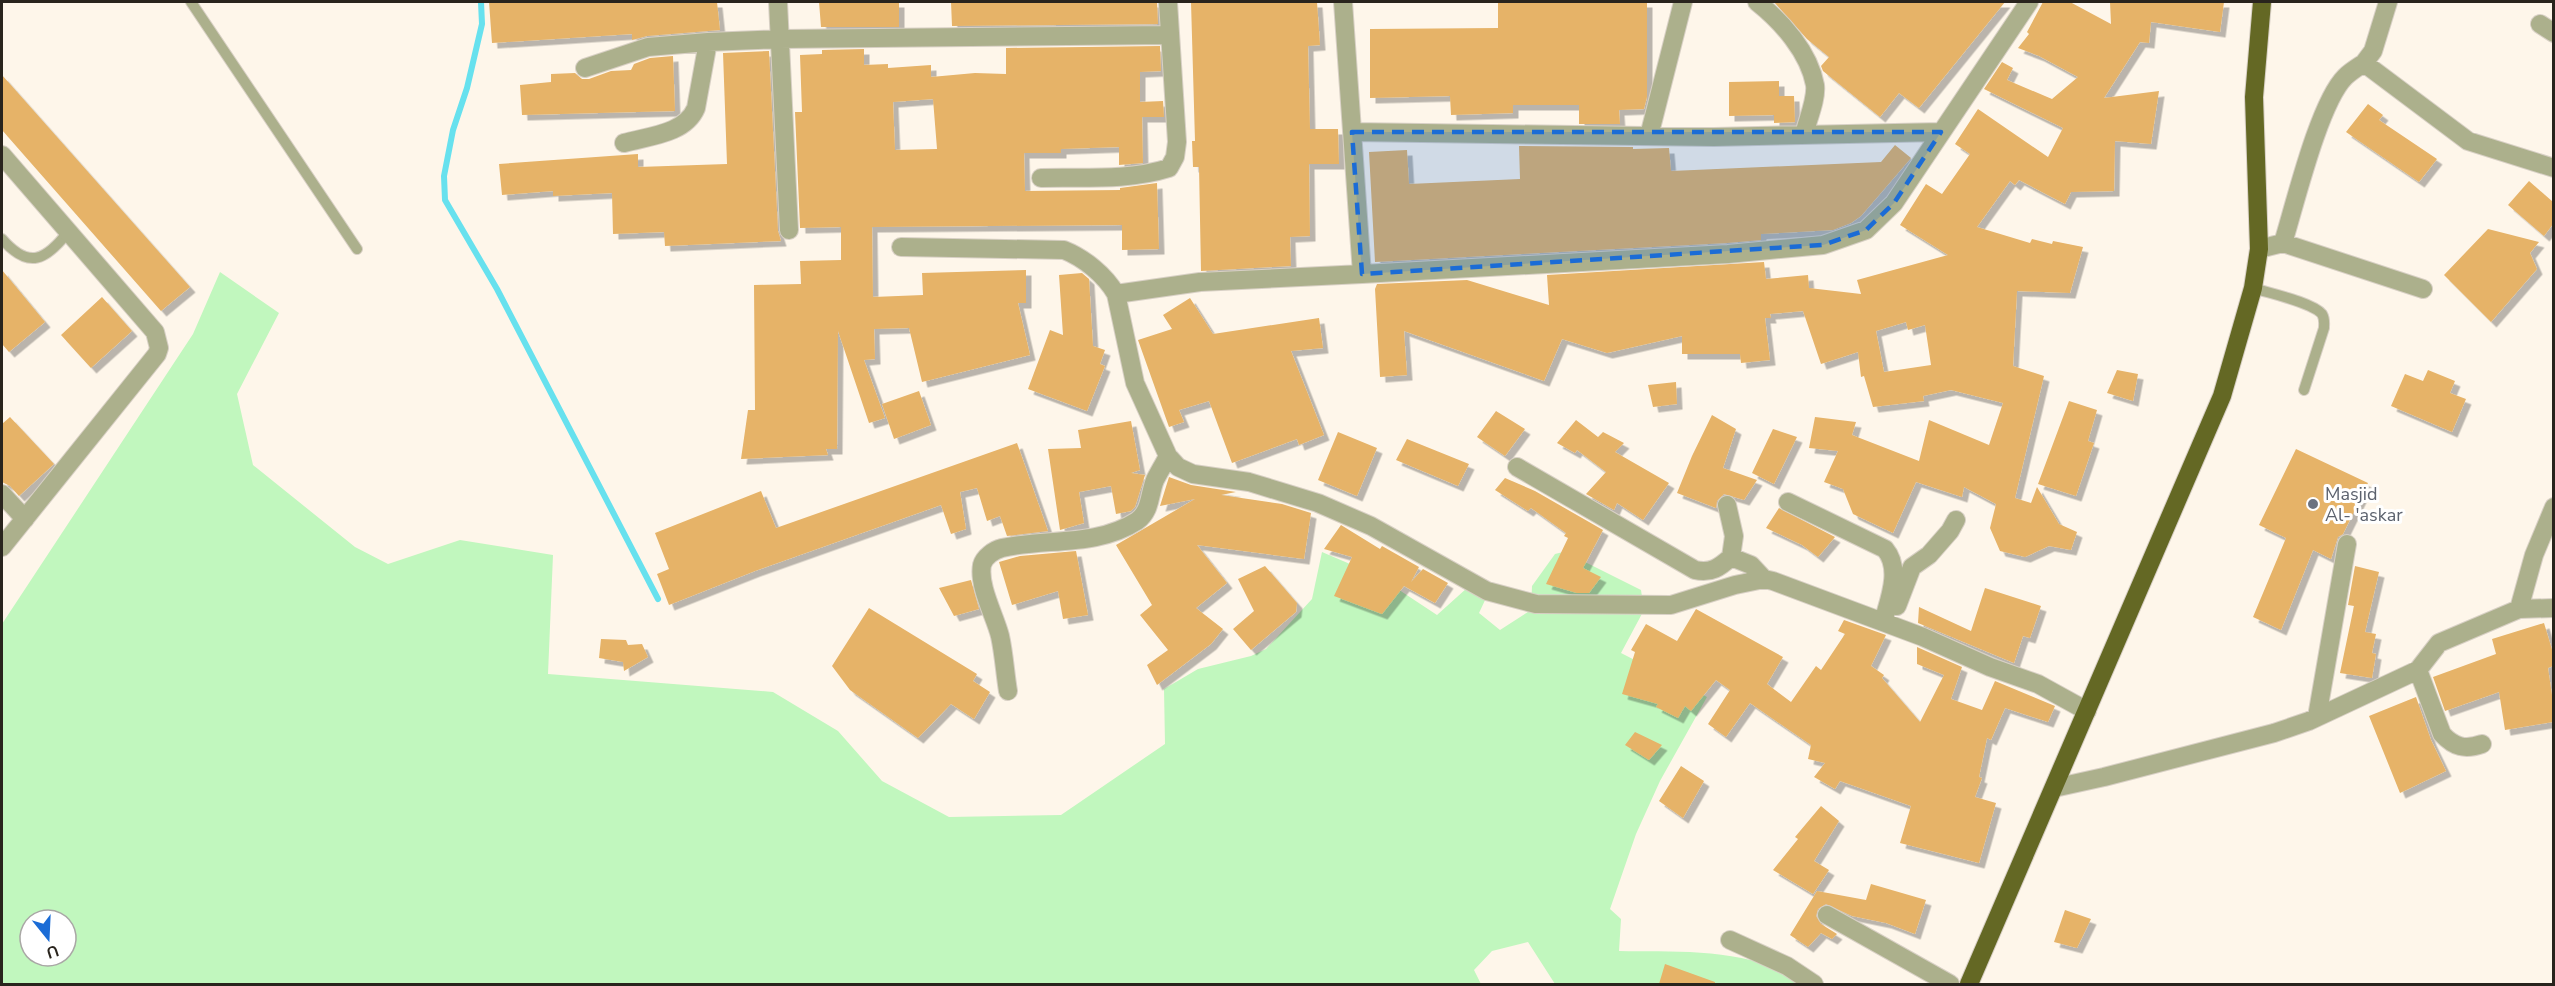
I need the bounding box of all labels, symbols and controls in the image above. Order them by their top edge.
place label: Masjid Al- 'askar [2325,482,2403,527]
marker: Masjid Al- 'askar [2306,497,2320,511]
north arrow [18,908,78,968]
text: U [43,939,61,964]

